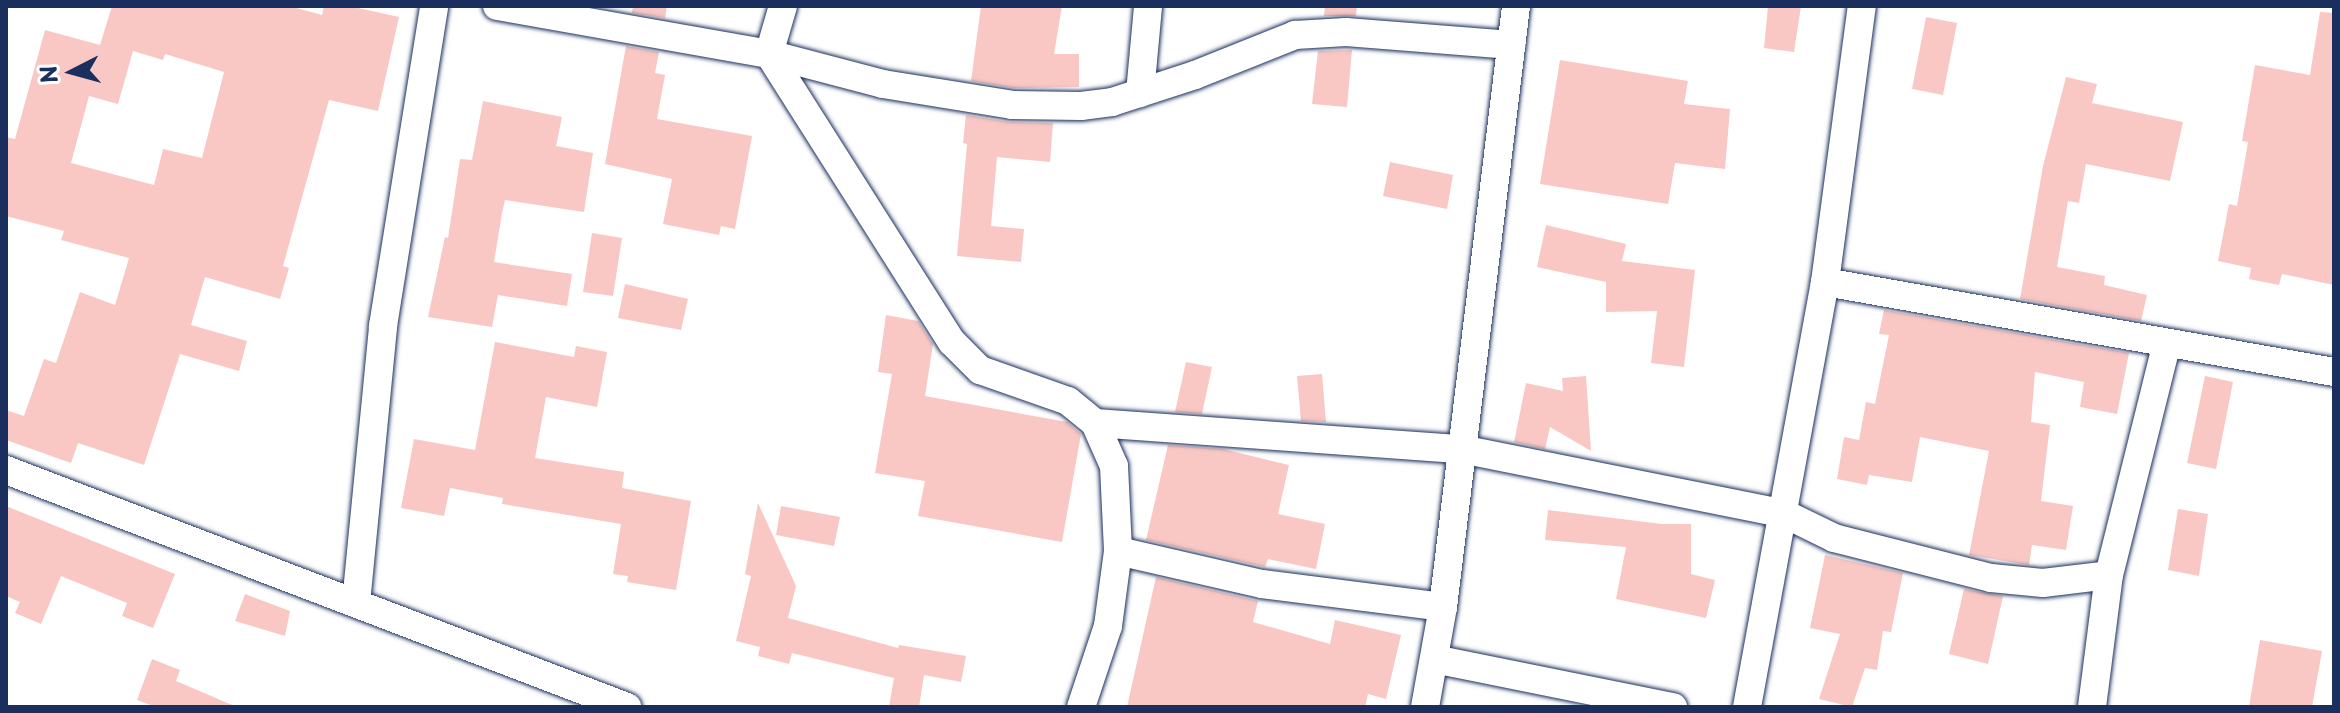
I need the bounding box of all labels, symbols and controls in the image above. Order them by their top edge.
north arrow [32,32,112,112]
text: N [30,64,65,85]

